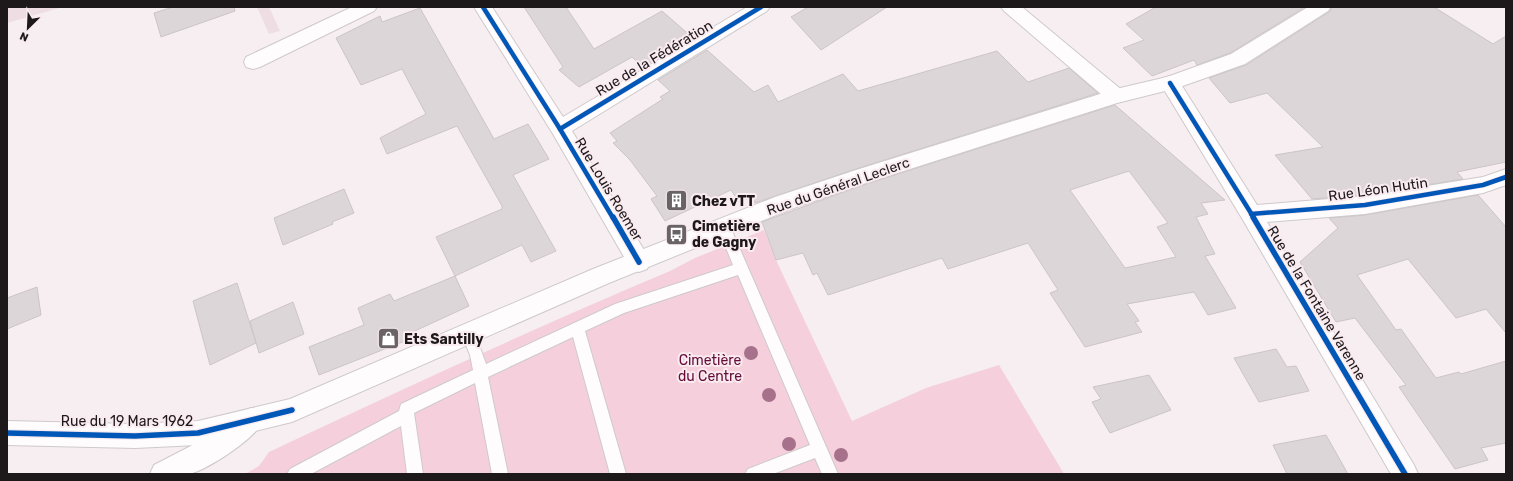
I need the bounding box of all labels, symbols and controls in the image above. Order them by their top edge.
north arrow [8,8,48,48]
street label: Rue de la Fédération [593,17,716,100]
text: N [18,29,30,44]
street label: Rue Louis Roemer [571,134,646,245]
street label: Rue du Général Leclerc [764,154,912,219]
street label: Rue Léon Hutin [1327,174,1429,205]
building icon: Chez vTT [664,188,690,214]
place label: Chez vTT [692,193,755,210]
place label: Cimetière de Gagny [692,218,760,251]
bus stop icon: Cimetière de Gagny [663,221,689,247]
street label: Rue de la Fontaine Varenne [1264,223,1370,384]
shop icon: Ets Santilly [376,326,402,352]
place label: Ets Santilly [404,331,484,348]
park label: Cimetière du Centre [678,352,742,385]
street label: Rue du 19 Mars 1962 [61,413,193,430]

